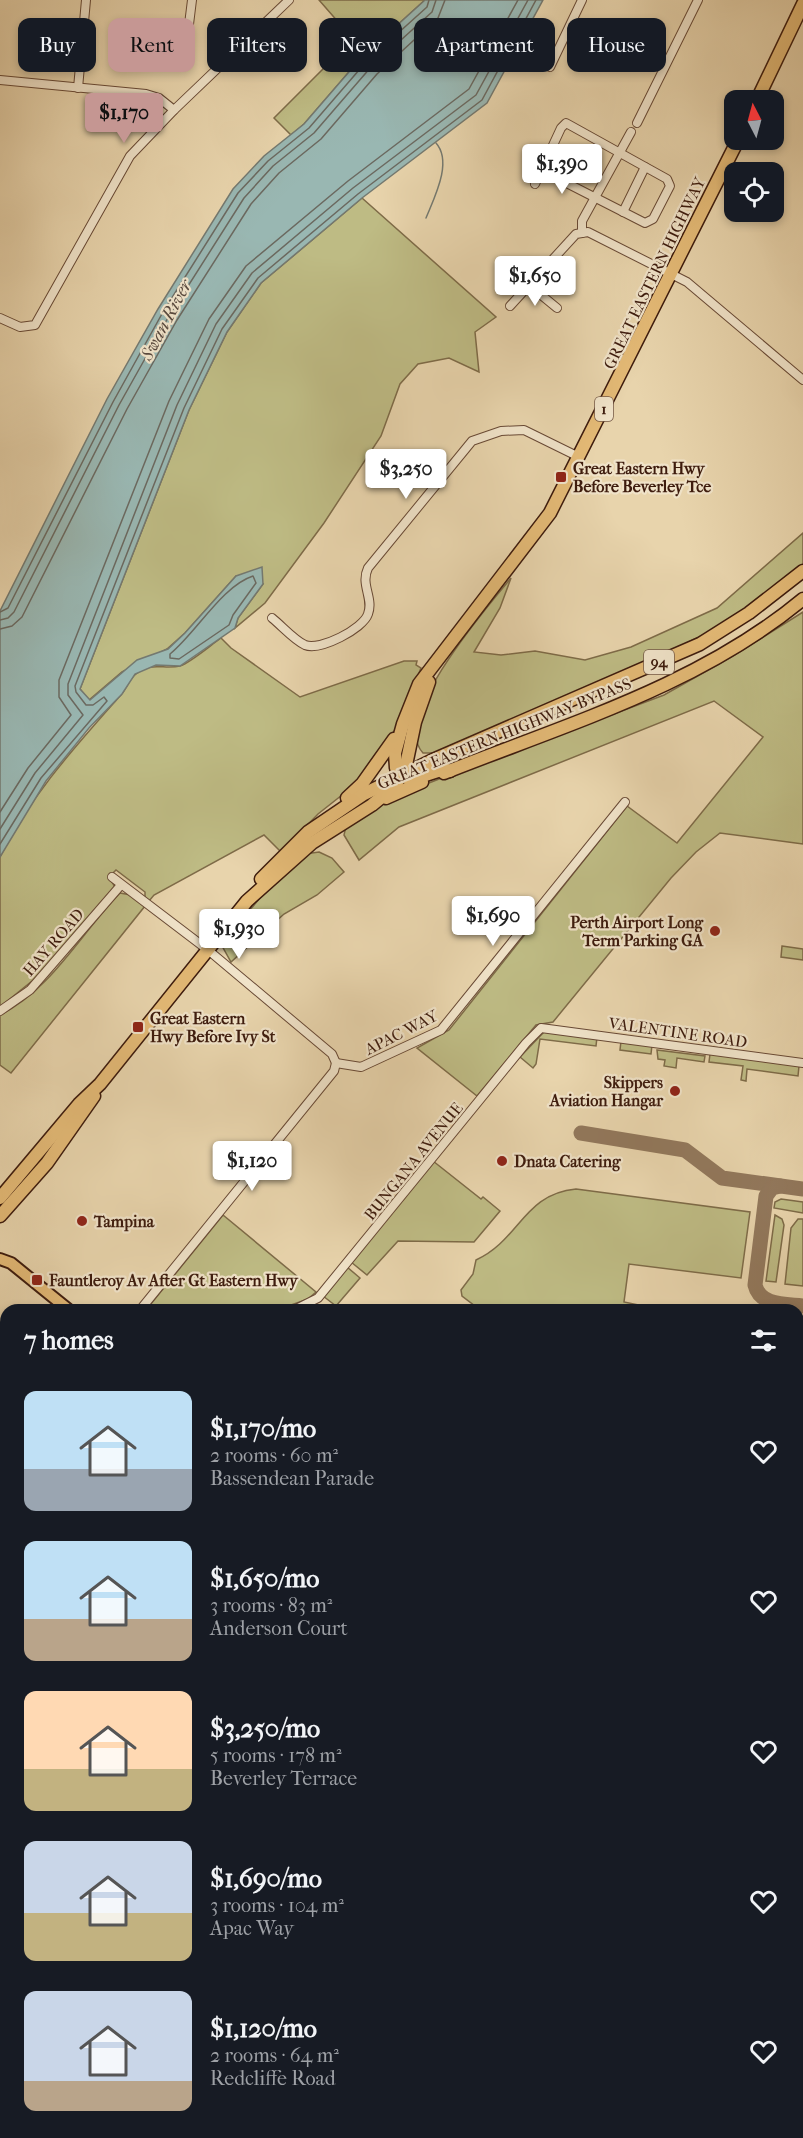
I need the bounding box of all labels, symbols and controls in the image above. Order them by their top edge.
chip: Buy [18,18,96,72]
chip: Rent [108,18,195,72]
chip: Filters [207,18,307,72]
chip: New [319,18,402,72]
chip: Apartment [414,18,555,72]
chip: House [567,18,666,72]
north arrow [724,90,784,150]
map controls [724,90,784,222]
pin: $1,170 [75,93,173,144]
text: $1,170 [99,101,149,124]
pin: $1,390 [513,144,611,195]
text: $1,390 [536,152,588,175]
button: locate [724,162,784,222]
street label: GREAT EASTERN HIGHWAY [600,173,710,372]
pin: $1,650 [486,256,584,307]
text: $1,650 [509,264,561,287]
water label: Swan River [136,275,197,365]
road number: 1 [595,397,613,421]
pin: $3,250 [357,449,455,500]
text: $3,250 [379,457,433,480]
place label: Great Eastern Hwy Before Beverley Tce [573,459,711,497]
marker: Great Eastern Hwy Before Beverley Tce [554,470,568,484]
road number: 94 [644,650,674,674]
street label: GREAT EASTERN HIGHWAY BYPASS [375,674,634,793]
pin: $1,690 [444,896,542,947]
text: $1,690 [466,904,520,927]
street label: HAY ROAD [19,905,88,980]
pin: $1,930 [190,909,288,960]
place label: Perth Airport Long Term Parking GA [570,913,704,951]
text: $1,930 [213,917,265,940]
marker: Perth Airport Long Term Parking GA [708,924,722,938]
street label: APAC WAY [361,1006,442,1059]
place label: Great Eastern Hwy Before Ivy St [150,1009,276,1047]
street label: VALENTINE ROAD [606,1013,749,1052]
marker: Great Eastern Hwy Before Ivy St [131,1020,145,1034]
place label: Skippers Aviation Hangar [549,1073,664,1111]
marker: Skippers Aviation Hangar [668,1084,682,1098]
street label: BUNGANA AVENUE [360,1098,467,1224]
pin: $1,120 [203,1141,301,1192]
text: $1,120 [227,1149,277,1172]
place label: Dnata Catering [514,1152,621,1172]
marker: Dnata Catering [495,1154,509,1168]
place label: Tampina [93,1212,155,1232]
marker: Tampina [75,1214,89,1228]
place label: Fauntleroy Av After Gt Eastern Hwy [48,1271,299,1291]
marker: Fauntleroy Av After Gt Eastern Hwy [30,1273,44,1287]
icon: filters [747,1324,780,1357]
text: 7 homes [24,1325,114,1356]
text: $1,170/mo [210,1413,316,1444]
icon: home [72,1415,144,1487]
icon: heart [747,1435,780,1468]
text: 2 rooms · 60 m² [210,1444,338,1467]
text: Bassendean Parade [210,1467,374,1490]
text: $1,650/mo [210,1563,319,1594]
icon: home [72,1565,144,1637]
icon: heart [747,1585,780,1618]
text: 3 rooms · 83 m² [210,1594,333,1617]
text: Anderson Court [210,1617,348,1640]
text: $3,250/mo [210,1713,320,1744]
icon: home [72,1715,144,1787]
icon: heart [747,1735,780,1768]
text: 5 rooms · 178 m² [210,1744,342,1767]
text: Beverley Terrace [210,1767,357,1790]
text: $1,690/mo [210,1863,322,1894]
icon: home [72,1865,144,1937]
icon: heart [747,1885,780,1918]
text: 3 rooms · 104 m² [210,1894,344,1917]
text: Apac Way [210,1917,294,1940]
text: $1,120/mo [210,2013,317,2044]
icon: home [72,2015,144,2087]
icon: heart [747,2035,780,2068]
text: 2 rooms · 64 m² [210,2044,339,2067]
text: Redcliffe Road [210,2067,336,2090]

